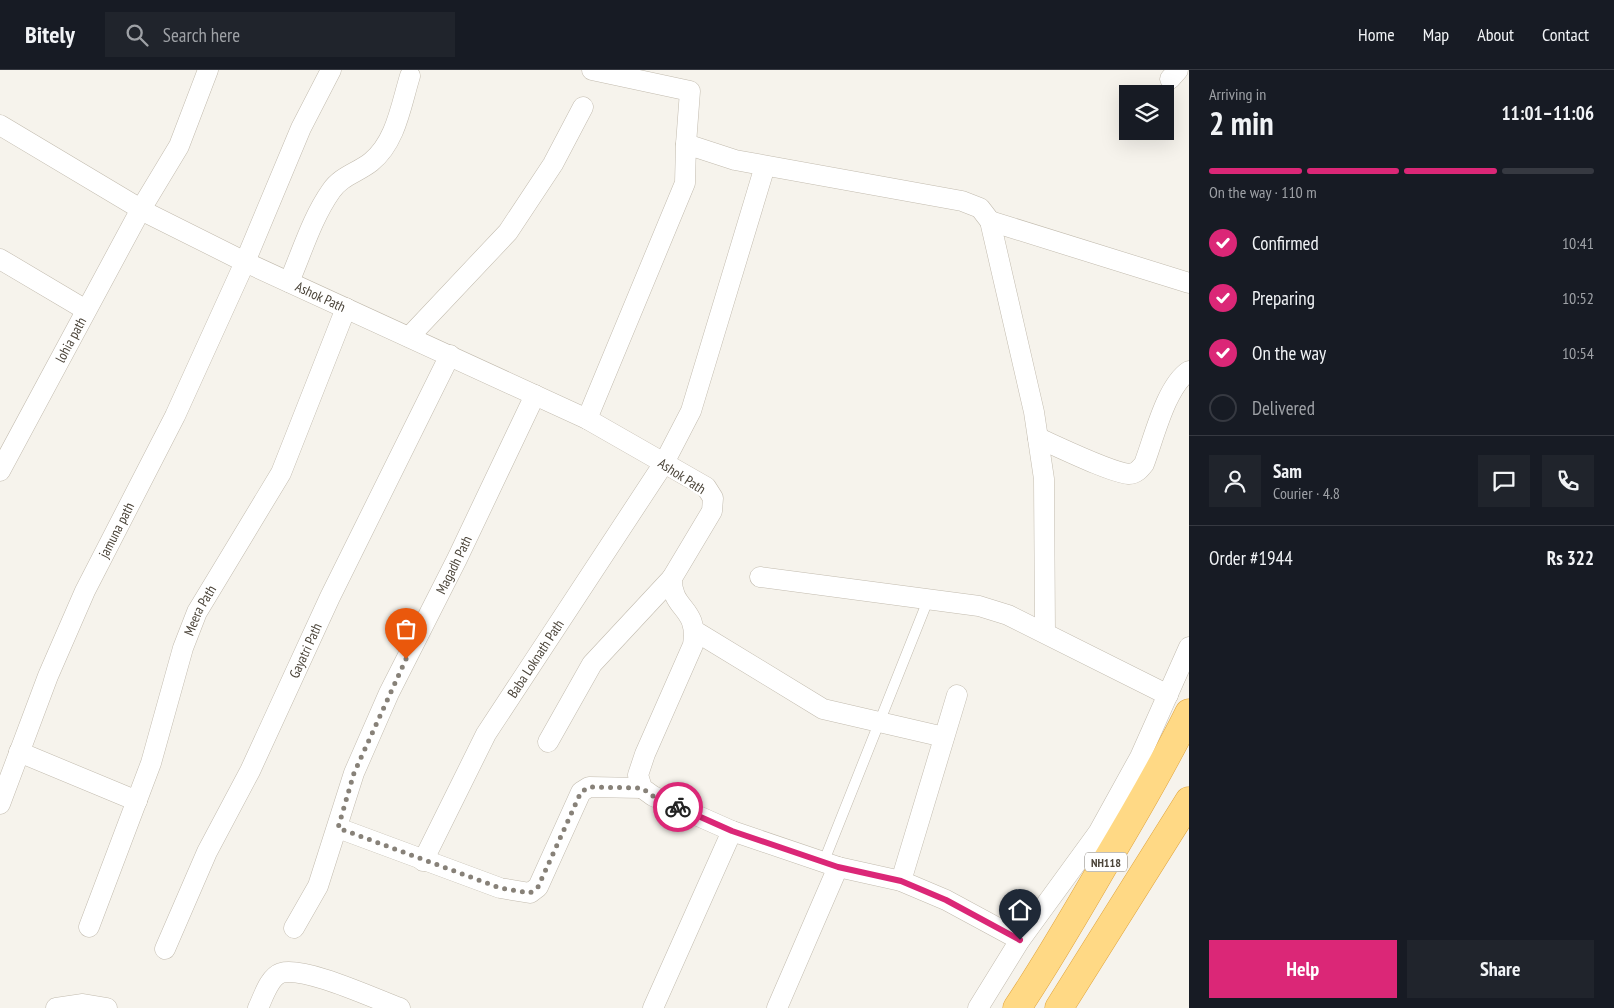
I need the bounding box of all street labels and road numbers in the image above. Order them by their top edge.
street label: Ashok Path [293,277,348,316]
street label: lohia path [51,314,90,366]
street label: Ashok Path [655,454,709,498]
street label: jamuna path [95,499,138,561]
street label: Magadh Path [432,533,476,597]
street label: Meera Path [180,582,220,638]
street label: Baba Loknath Path [503,616,568,701]
street label: Gayatri Path [285,620,326,681]
road number: NH118 [1085,852,1127,872]

